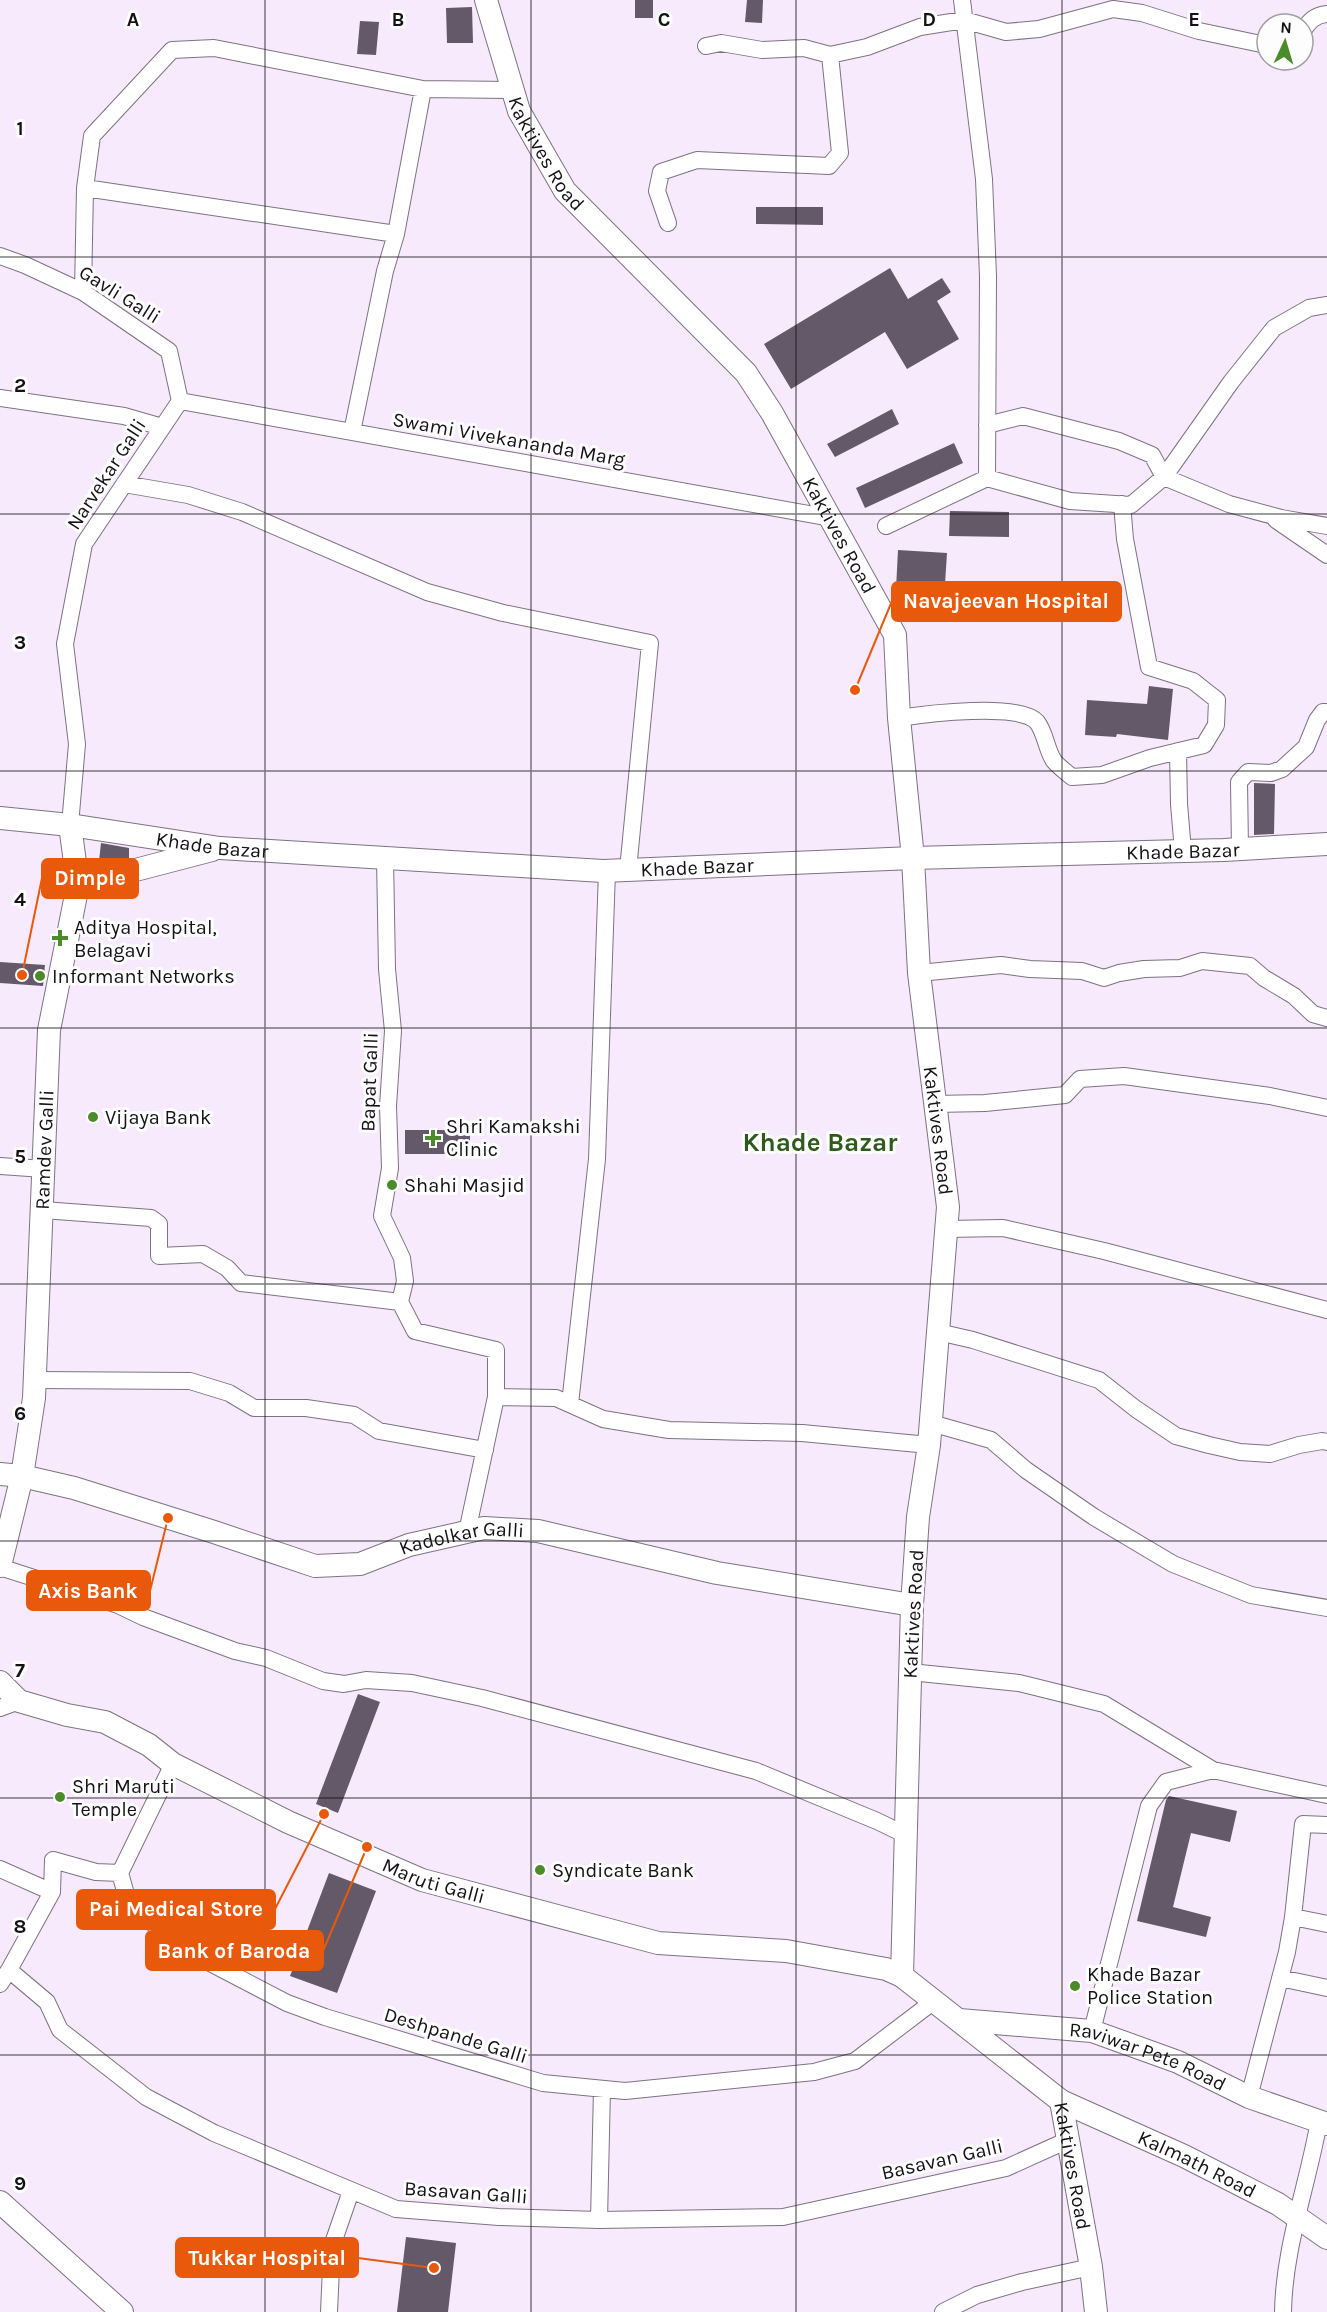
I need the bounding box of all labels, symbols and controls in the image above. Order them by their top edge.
text: A [127,8,140,31]
text: B [392,8,404,31]
text: C [658,8,670,31]
text: D [922,8,936,31]
text: E [1188,8,1200,31]
north arrow [1255,12,1315,72]
text: N [1280,18,1292,37]
street label: Kaktives Road [503,94,589,216]
text: 1 [16,117,24,140]
street label: Gavli Galli [75,260,165,328]
text: 2 [14,374,26,397]
street label: Swami Vivekananda Marg [391,408,627,471]
street label: Narvekar Galli [62,415,151,534]
street label: Kaktives Road [798,473,881,598]
callout: Navajeevan Hospital [892,582,1121,621]
text: Navajeevan Hospital [903,589,1109,613]
text: 3 [14,631,26,654]
street label: Khade Bazar [154,827,270,863]
street label: Khade Bazar [1126,838,1241,865]
street label: Khade Bazar [640,854,755,881]
callout: Dimple [42,859,138,898]
text: Dimple [54,866,126,890]
text: 4 [14,888,26,911]
place label: Aditya Hospital, Belagavi [74,916,217,962]
marker: Aditya Hospital, Belagavi [51,929,69,947]
place label: Informant Networks [52,965,235,988]
marker: Informant Networks [33,969,47,983]
street label: Bapat Galli [356,1032,383,1132]
street label: Kaktives Road [919,1065,957,1196]
street label: Ramdev Galli [31,1089,59,1210]
place label: Vijaya Bank [105,1106,211,1129]
marker: Vijaya Bank [86,1110,100,1124]
place label: Shri Kamakshi Clinic [446,1115,581,1161]
district label: Khade Bazar [742,1127,898,1158]
marker: Shri Kamakshi Clinic [424,1129,442,1147]
text: 5 [14,1145,26,1168]
place label: Shahi Masjid [404,1174,525,1197]
marker: Shahi Masjid [385,1178,399,1192]
text: 6 [14,1402,26,1425]
street label: Kadolkar Galli [396,1517,525,1560]
street label: Kaktives Road [899,1549,928,1679]
callout: Axis Bank [27,1571,150,1610]
text: Axis Bank [38,1579,138,1603]
text: 7 [15,1659,25,1682]
place label: Shri Maruti Temple [72,1775,175,1821]
marker: Shri Maruti Temple [53,1790,67,1804]
street label: Maruti Galli [379,1853,487,1908]
place label: Syndicate Bank [552,1859,694,1882]
marker: Syndicate Bank [533,1863,547,1877]
callout: Pai Medical Store [77,1890,275,1929]
text: Pai Medical Store [89,1897,263,1921]
text: 8 [14,1915,26,1938]
callout: Bank of Baroda [146,1931,323,1970]
text: Bank of Baroda [158,1939,310,1963]
place label: Khade Bazar Police Station [1087,1963,1213,2009]
marker: Khade Bazar Police Station [1068,1979,1082,1993]
street label: Deshpande Galli [381,2003,530,2068]
street label: Raviwar Pete Road [1068,2018,1230,2096]
street label: Kaktives Road [1049,2100,1095,2232]
street label: Kalmath Road [1134,2126,1260,2203]
street label: Basavan Galli [879,2134,1005,2185]
text: 9 [14,2172,26,2195]
street label: Basavan Galli [403,2177,529,2208]
callout: Tukkar Hospital [176,2238,358,2277]
text: Tukkar Hospital [188,2246,346,2270]

